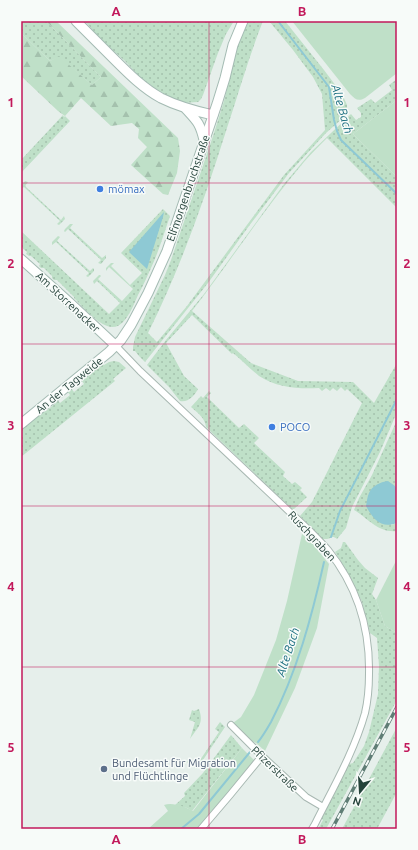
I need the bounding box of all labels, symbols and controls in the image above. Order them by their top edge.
text: A [111,4,121,18]
text: B [298,4,307,18]
water label: Alte Bach [329,82,356,135]
text: 1 [7,95,15,109]
text: 1 [403,95,411,109]
street label: Elfmorgenbruchstraße [164,133,212,243]
place label: mömax [108,183,145,195]
marker: mömax [95,184,105,194]
text: 2 [7,256,15,270]
text: 2 [403,256,411,270]
street label: Am Storrenacker [34,269,103,335]
street label: An der Tagweide [33,354,105,416]
text: 3 [7,418,15,432]
text: 3 [403,418,411,432]
place label: POCO [280,421,310,433]
marker: POCO [267,422,277,432]
street label: Ruschgraben [286,508,338,564]
text: 4 [7,579,15,593]
text: 4 [403,579,411,593]
water label: Alte Bach [273,626,302,679]
text: 5 [7,740,15,754]
text: 5 [403,740,411,754]
street label: Pfizerstraße [249,744,301,794]
place label: Bundesamt für Migration und Flüchtlinge [112,757,236,782]
marker: Bundesamt für Migration und Flüchtlinge [99,764,109,774]
north arrow [340,772,380,812]
text: N [351,795,363,808]
text: A [111,832,121,846]
text: B [298,832,307,846]

